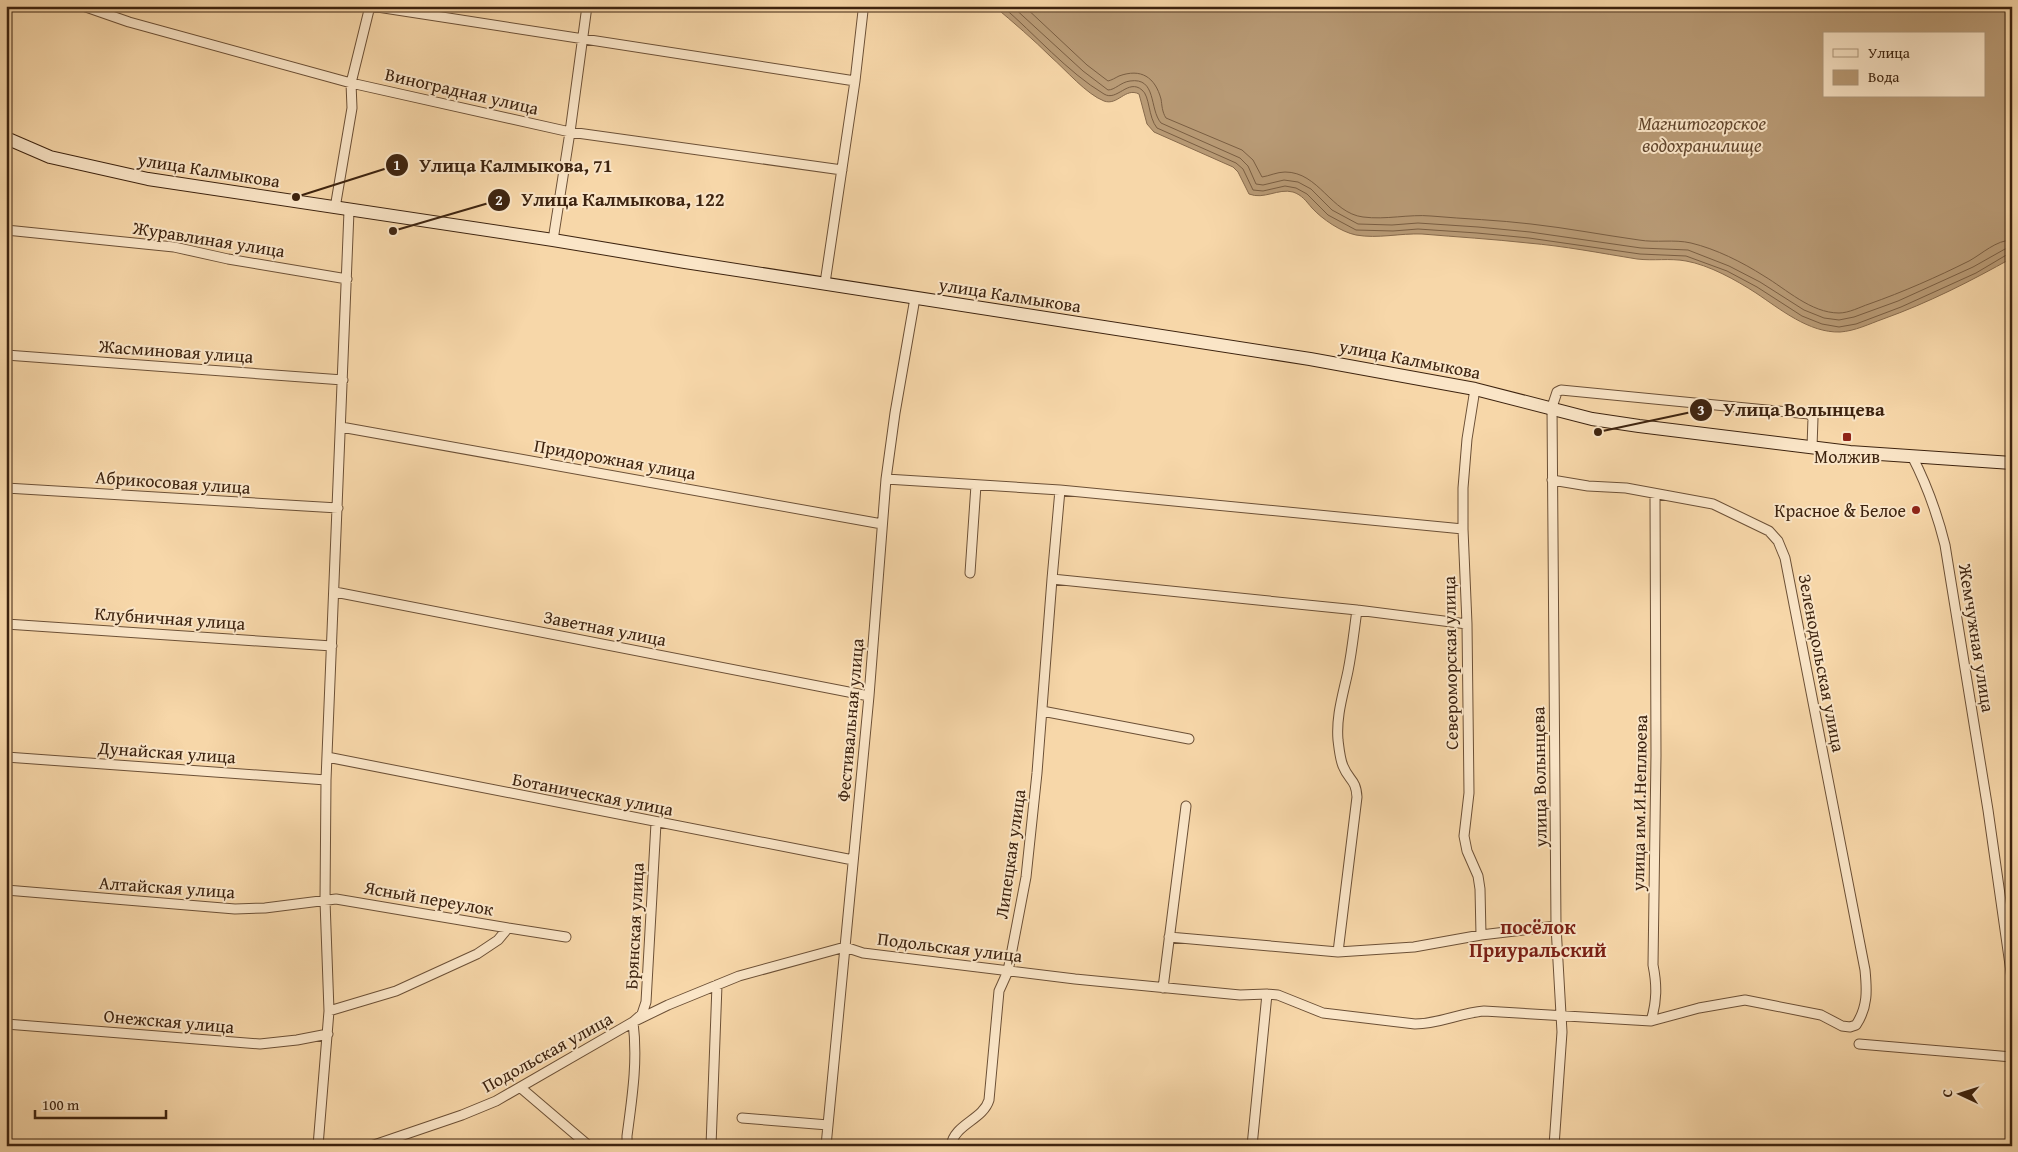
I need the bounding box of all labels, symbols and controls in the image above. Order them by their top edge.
legend [1823,32,1986,98]
text: Улица [1868,42,1911,63]
street label: Виноградная улица [383,60,542,122]
text: Вода [1868,66,1900,87]
water label: Магнитогорское водохранилище [1638,109,1766,159]
street label: улица Калмыкова [135,145,282,195]
callout: Улица Калмыкова, 71 [384,148,623,182]
text: Улица Калмыкова, 71 [419,151,613,179]
text: 1 [393,154,401,175]
callout: Улица Калмыкова, 122 [486,183,735,217]
text: Улица Калмыкова, 122 [521,185,725,213]
text: 2 [495,189,503,210]
street label: Журавлиная улица [130,214,287,264]
street label: улица Калмыкова [936,270,1083,320]
street label: Жасминовая улица [97,332,255,370]
street label: улица Калмыкова [1336,332,1483,386]
callout: Улица Волынцева [1688,393,1894,427]
text: Улица Волынцева [1723,395,1885,423]
text: 3 [1697,399,1705,420]
street label: Придорожная улица [532,431,698,487]
marker: Молжив [1841,431,1853,443]
place label: Молжив [1814,443,1880,470]
street label: Абрикосовая улица [95,463,252,501]
place label: Красное & Белое [1774,497,1906,524]
marker: Красное & Белое [1910,504,1922,516]
street label: Жемчужная улица [1952,561,2002,715]
street label: Зеленодольская улица [1792,572,1853,755]
street label: Североморская улица [1435,575,1465,750]
street label: Клубничная улица [94,599,247,637]
street label: Заветная улица [541,603,669,653]
street label: Фестивальная улица [829,637,871,803]
street label: улица Волынцева [1524,706,1554,849]
street label: улица им.И.Неплюева [1624,714,1654,892]
street label: Дунайская улица [96,734,237,770]
street label: Ботаническая улица [510,765,676,823]
street label: Липецкая улица [988,787,1033,921]
street label: Брянская улица [617,861,651,990]
street label: Алтайская улица [98,869,236,905]
street label: Ясный переулок [361,873,496,923]
district label: посёлок Приуральский [1469,912,1607,964]
street label: Подольская улица [876,925,1024,969]
street label: Онежская улица [103,1002,236,1040]
street label: Подольская улица [477,1005,618,1099]
north arrow [1936,1070,1986,1120]
scale bar [35,1087,166,1119]
text: С [1937,1088,1957,1098]
text: 100 m [42,1094,80,1115]

